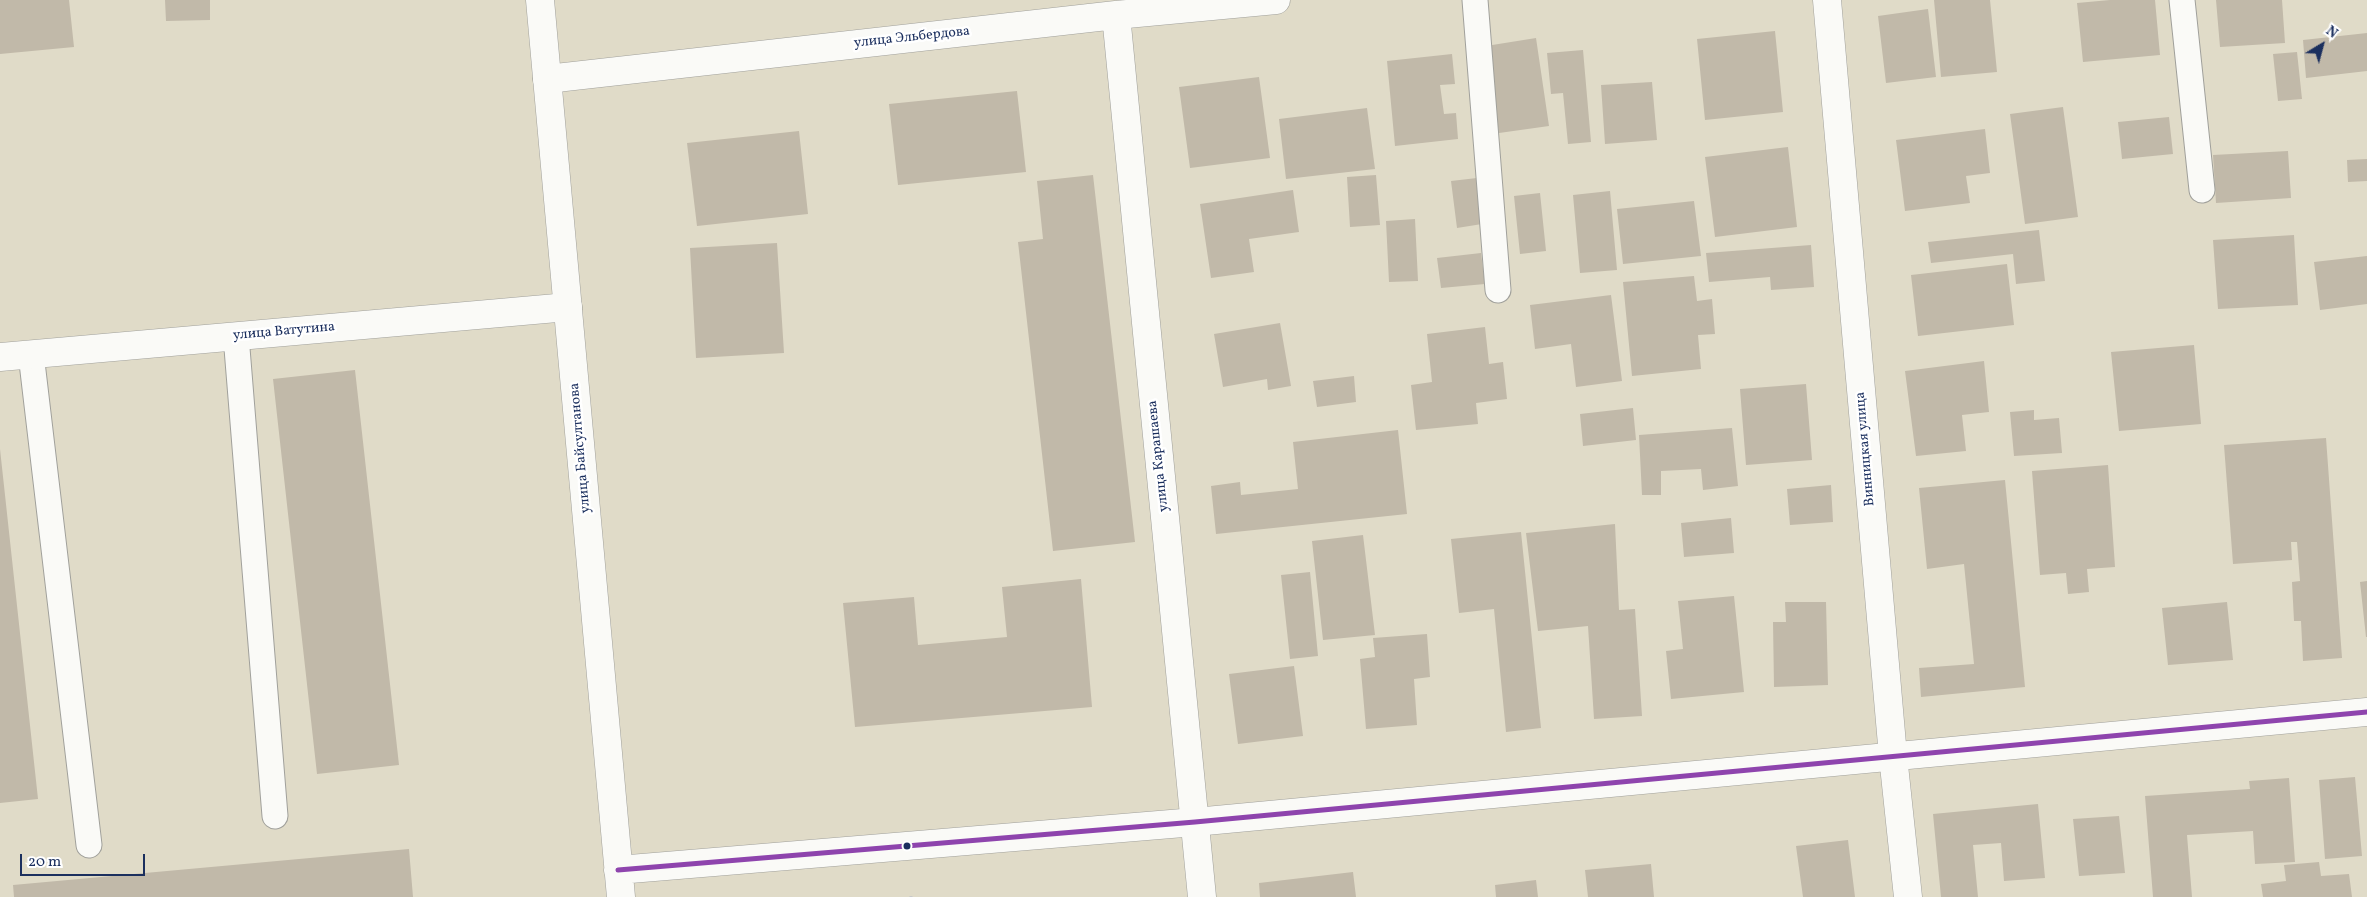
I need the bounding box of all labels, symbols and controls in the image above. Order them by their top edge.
north arrow [2297,20,2347,70]
text: N [2322,22,2341,43]
street label: улица Эльбердова [853,24,971,52]
street label: улица Ватутина [232,319,336,345]
street label: улица Байсултанова [567,382,595,514]
street label: Винницкая улица [1853,391,1879,507]
street label: улица Карашаева [1145,399,1173,513]
unlabelled marker [902,841,912,851]
scale bar [22,844,148,876]
text: 20 m [28,852,61,873]

